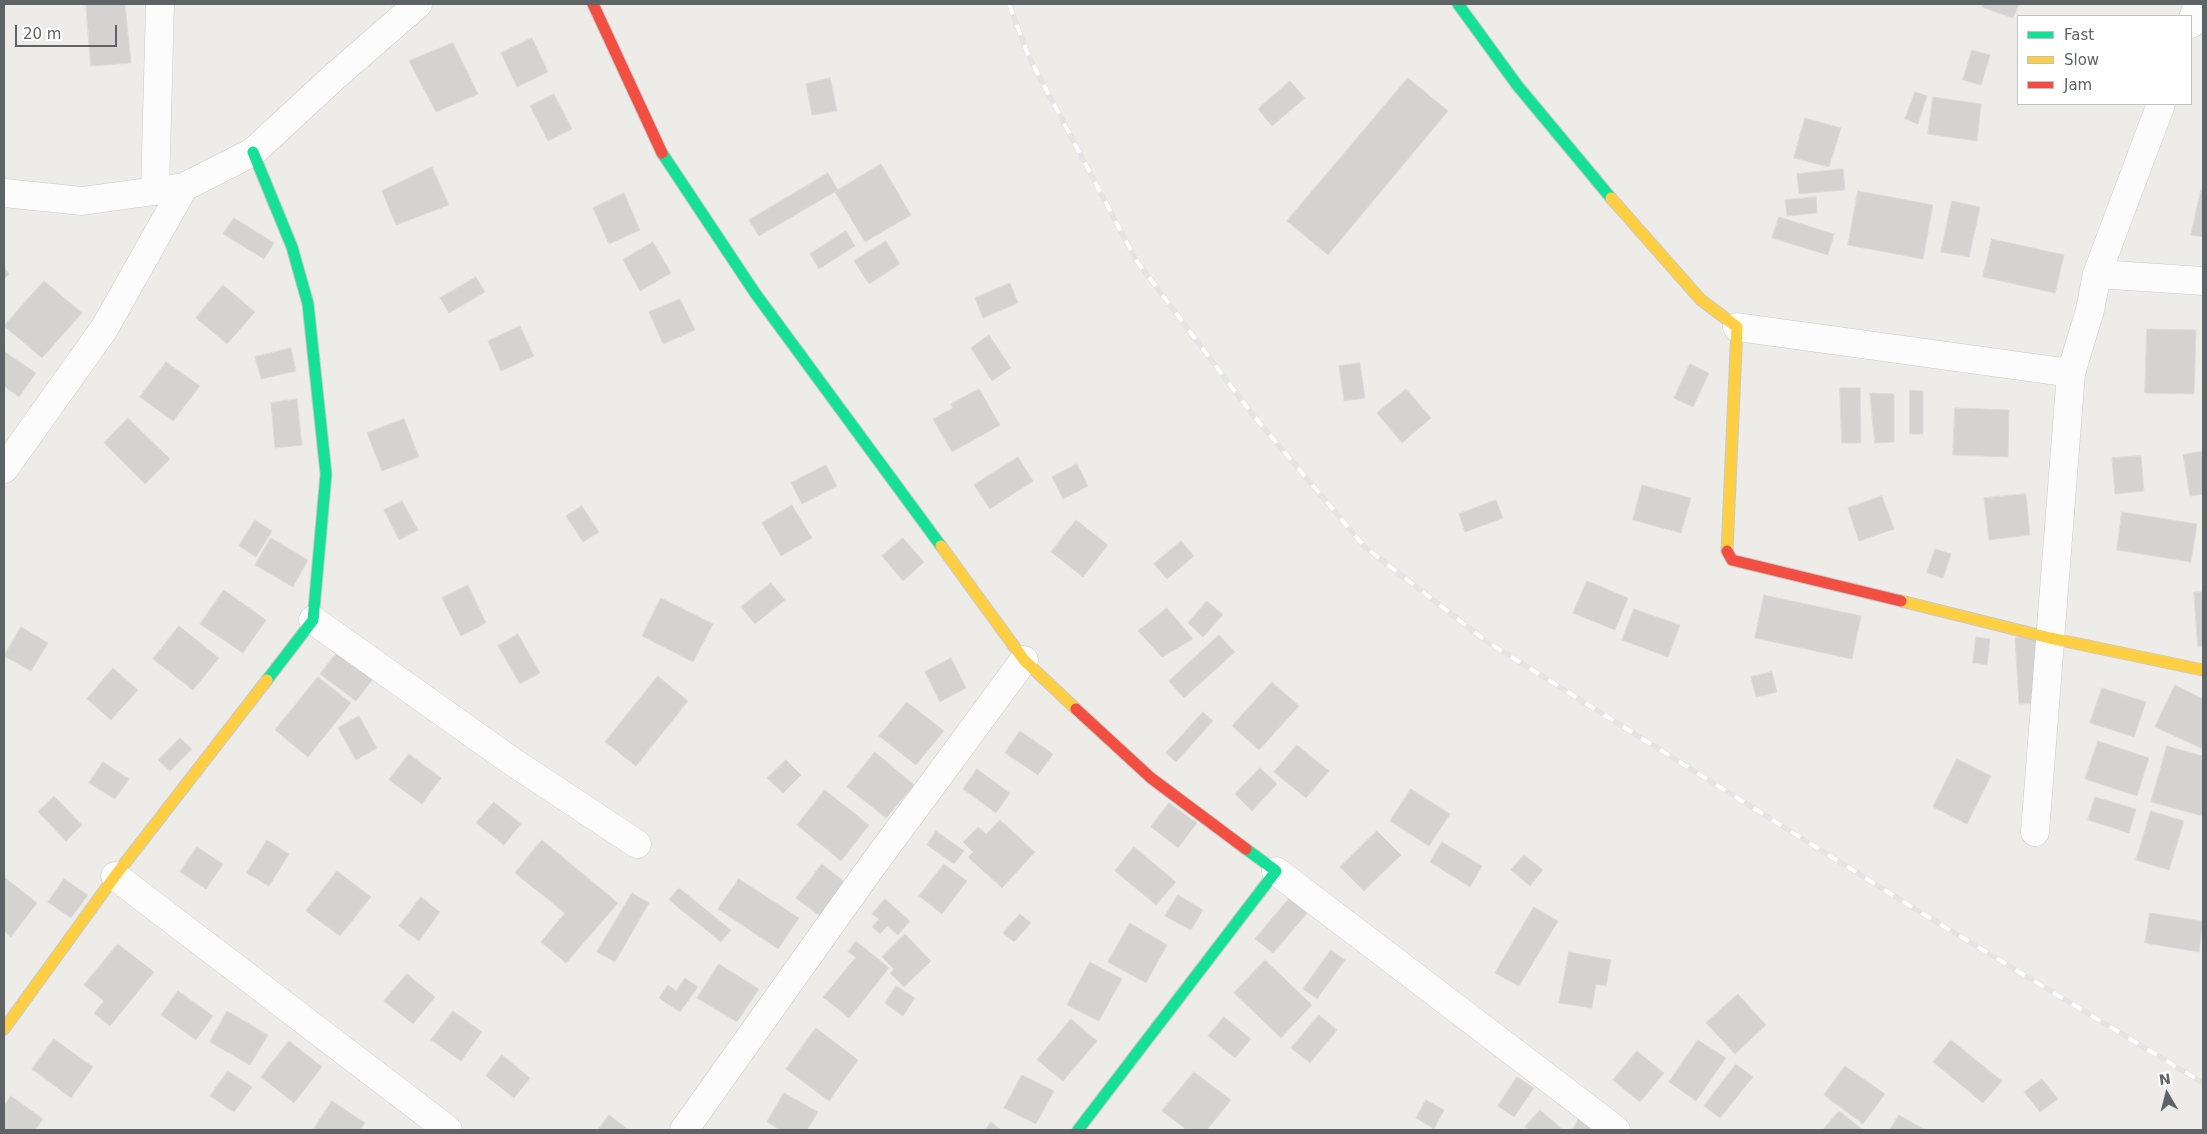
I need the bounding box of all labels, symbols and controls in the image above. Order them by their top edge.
scale bar [18,15,120,47]
legend [2017,15,2192,105]
text: 20 m [23,25,61,43]
text: Fast [2064,26,2094,44]
text: Slow [2064,51,2099,69]
text: Jam [2064,76,2092,94]
north arrow [2142,1069,2192,1119]
text: N [2158,1070,2172,1088]

